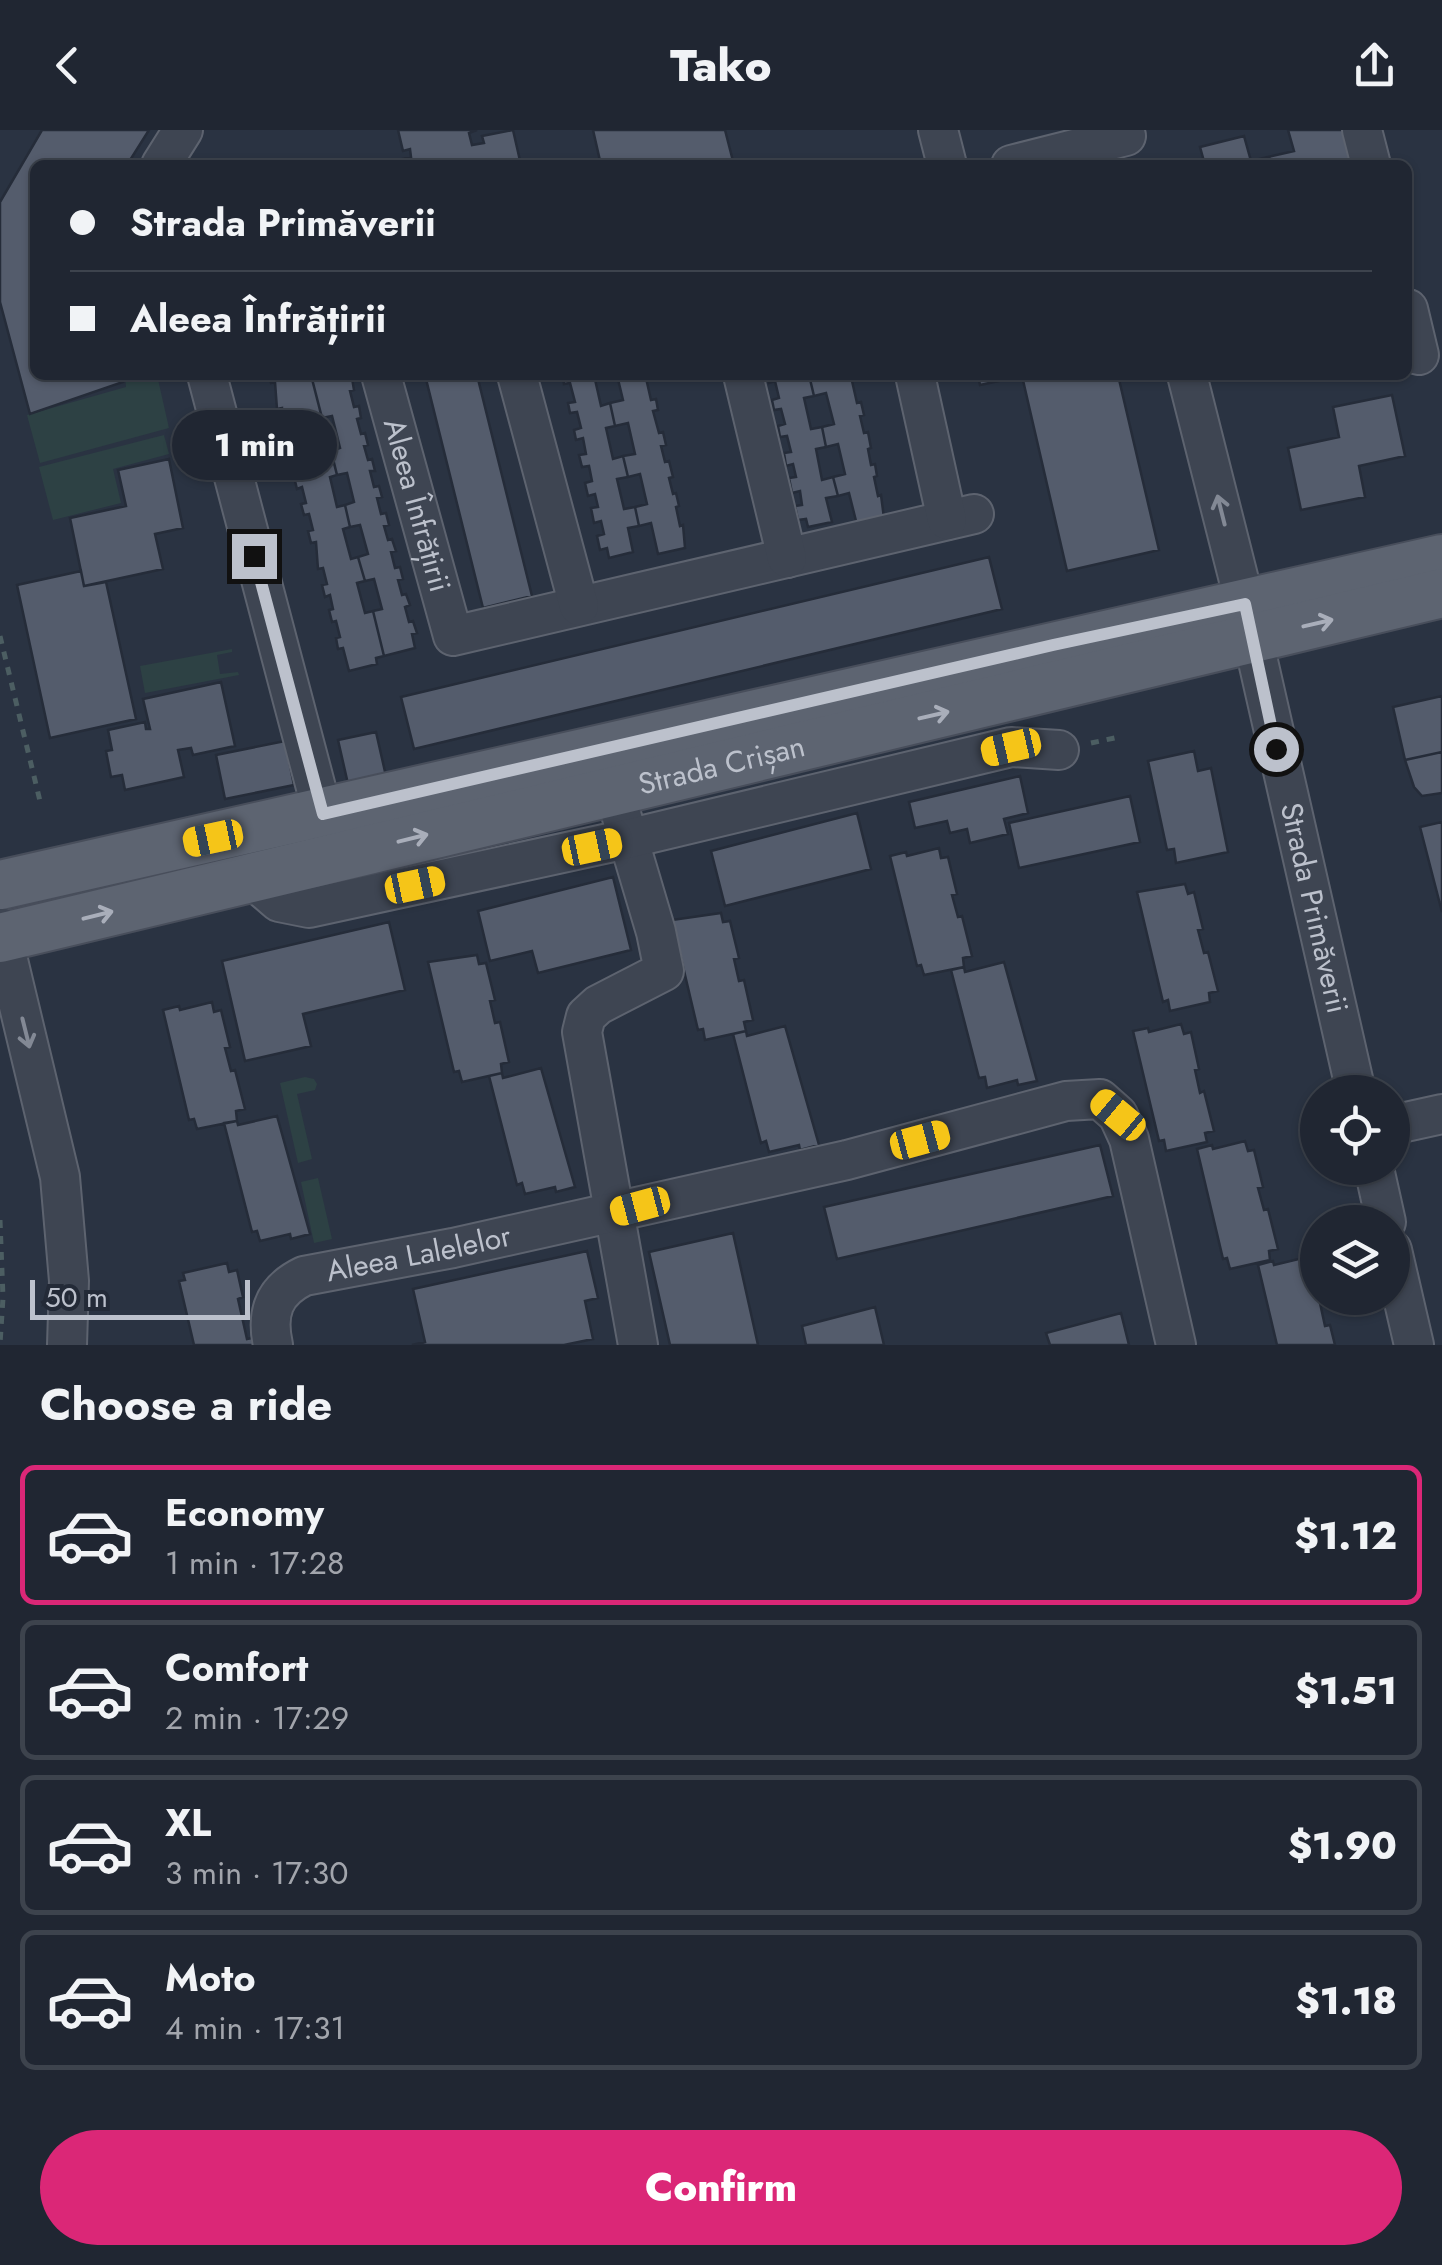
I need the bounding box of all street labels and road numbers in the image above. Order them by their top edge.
street label: Aleea Înfrățirii [373,413,462,597]
street label: Strada Crișan [634,724,809,806]
street label: Strada Primăverii [1270,798,1359,1017]
street label: Aleea Lalelelor [323,1214,516,1292]

